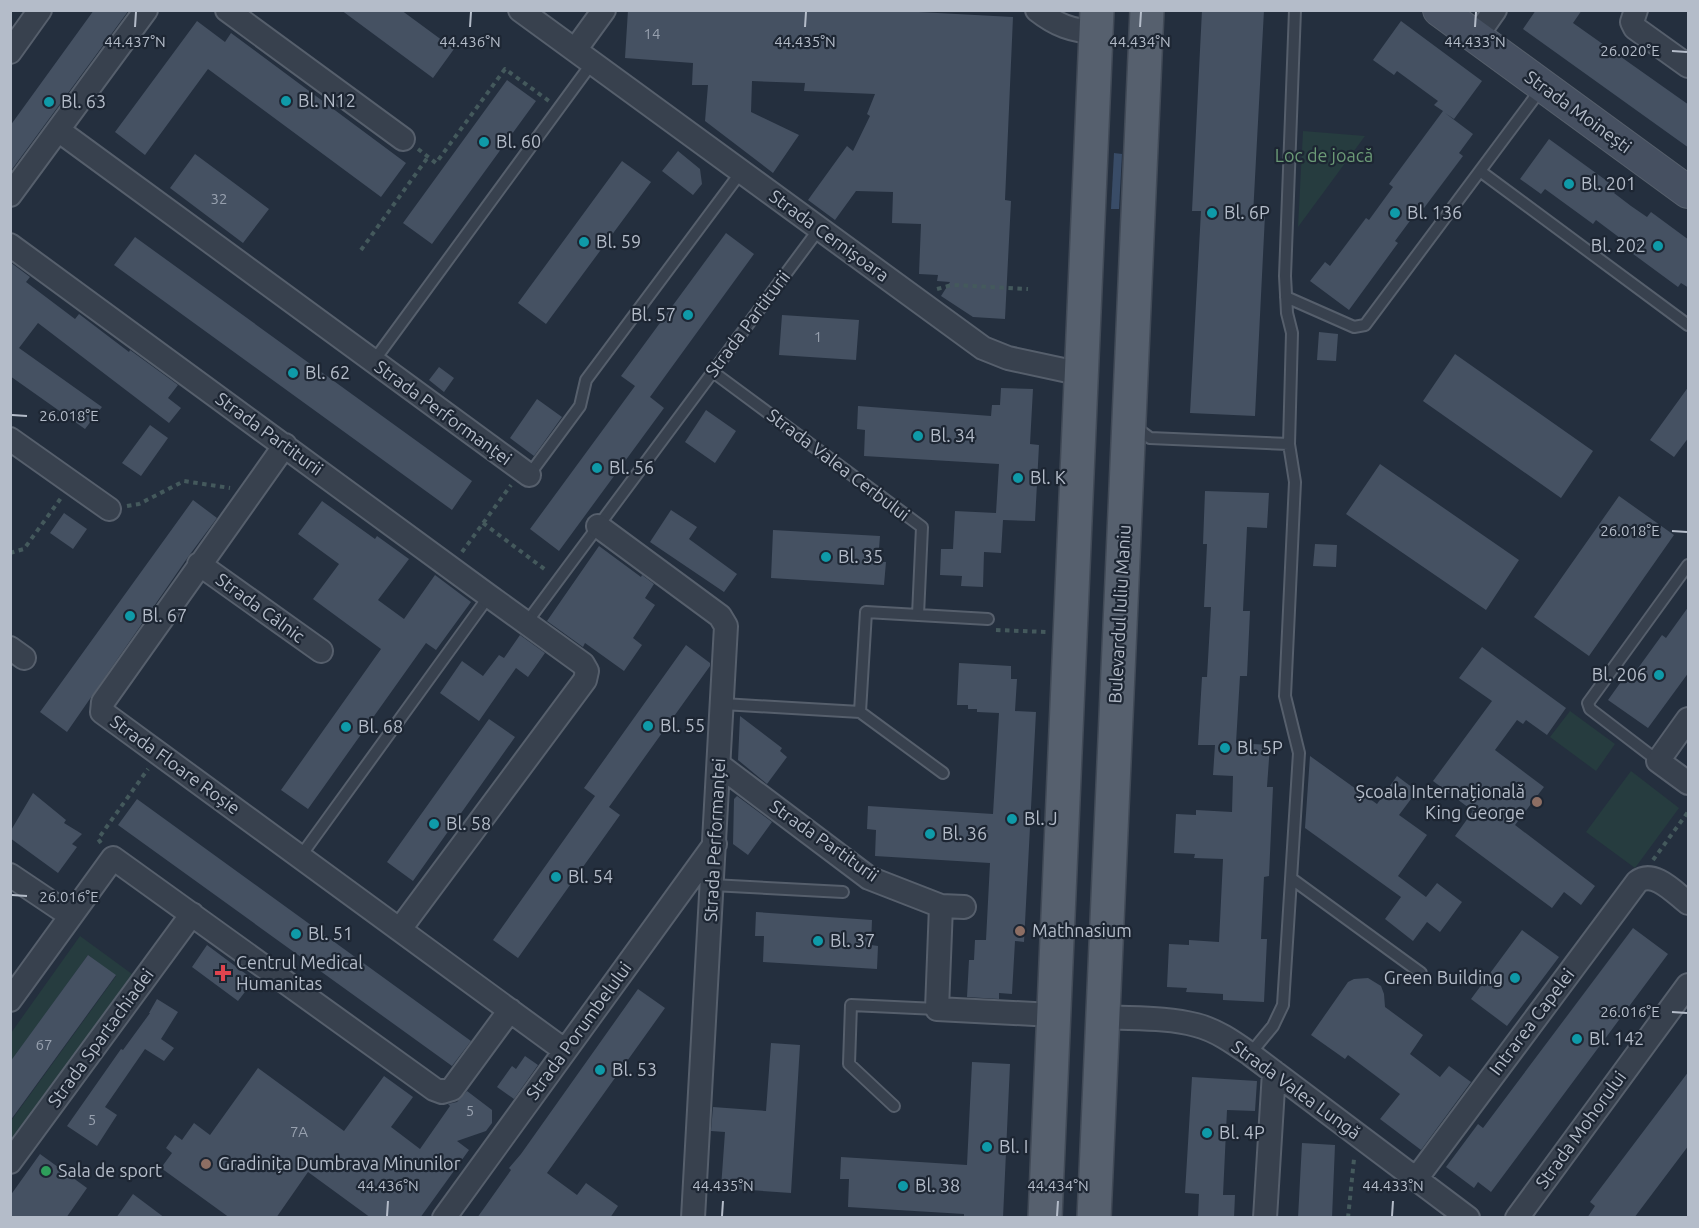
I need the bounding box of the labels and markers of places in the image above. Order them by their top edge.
place label: Bl. N12 [298,90,356,110]
place label: Bl. 63 [61,91,106,111]
marker: Bl. N12 [279,94,293,108]
marker: Bl. 63 [42,95,56,109]
place label: Bl. 60 [496,131,541,151]
marker: Bl. 60 [477,135,491,149]
place label: Bl. 201 [1581,173,1636,193]
marker: Bl. 201 [1562,177,1576,191]
place label: Bl. 6P [1224,202,1270,222]
place label: Bl. 136 [1407,202,1462,222]
marker: Bl. 6P [1205,206,1219,220]
marker: Bl. 136 [1388,206,1402,220]
place label: Bl. 59 [596,231,641,251]
marker: Bl. 59 [577,235,591,249]
place label: Bl. 202 [1591,235,1646,255]
marker: Bl. 202 [1651,239,1665,253]
place label: Bl. 57 [631,304,676,324]
marker: Bl. 57 [681,308,695,322]
place label: Bl. 62 [305,362,350,382]
marker: Bl. 62 [286,366,300,380]
place label: Bl. 34 [930,425,975,445]
marker: Bl. 34 [911,429,925,443]
place label: Bl. 56 [609,457,654,477]
marker: Bl. 56 [590,461,604,475]
place label: Bl. K [1030,467,1066,487]
marker: Bl. K [1011,471,1025,485]
place label: Bl. 35 [838,546,883,566]
marker: Bl. 35 [819,550,833,564]
place label: Bl. 67 [142,605,187,625]
marker: Bl. 67 [123,609,137,623]
place label: Bl. 206 [1592,664,1647,684]
marker: Bl. 206 [1652,668,1666,682]
place label: Bl. 55 [660,715,705,735]
place label: Bl. 68 [358,716,403,736]
marker: Bl. 55 [641,719,655,733]
marker: Bl. 68 [339,720,353,734]
place label: Bl. 5P [1237,737,1283,757]
marker: Bl. 5P [1218,741,1232,755]
place label: Școala Internațională King George [1356,781,1525,822]
marker: Școala Internațională King George [1530,795,1544,809]
place label: Bl. J [1024,808,1058,828]
marker: Bl. J [1005,812,1019,826]
place label: Bl. 58 [446,813,491,833]
marker: Bl. 58 [427,817,441,831]
place label: Bl. 36 [942,823,987,843]
marker: Bl. 36 [923,827,937,841]
place label: Bl. 54 [568,866,613,886]
marker: Bl. 54 [549,870,563,884]
place label: Mathnasium [1032,920,1132,940]
place label: Bl. 51 [308,923,353,943]
marker: Mathnasium [1013,924,1027,938]
marker: Bl. 51 [289,927,303,941]
place label: Bl. 37 [830,930,875,950]
marker: Bl. 37 [811,934,825,948]
place label: Centrul Medical Humanitas [236,952,363,993]
marker: Centrul Medical Humanitas [214,964,232,982]
place label: Green Building [1384,967,1503,987]
marker: Green Building [1508,971,1522,985]
place label: Bl. 142 [1589,1028,1644,1048]
marker: Bl. 142 [1570,1032,1584,1046]
place label: Bl. 53 [612,1059,657,1079]
marker: Bl. 53 [593,1063,607,1077]
place label: Bl. 4P [1219,1122,1265,1142]
marker: Bl. 4P [1200,1126,1214,1140]
place label: Bl. I [999,1136,1028,1156]
marker: Bl. I [980,1140,994,1154]
place label: Gradinița Dumbrava Minunilor [218,1153,461,1173]
marker: Gradinița Dumbrava Minunilor [199,1157,213,1171]
place label: Sala de sport [58,1160,162,1180]
marker: Sala de sport [39,1164,53,1178]
place label: Bl. 38 [915,1175,960,1195]
marker: Bl. 38 [896,1179,910,1193]

